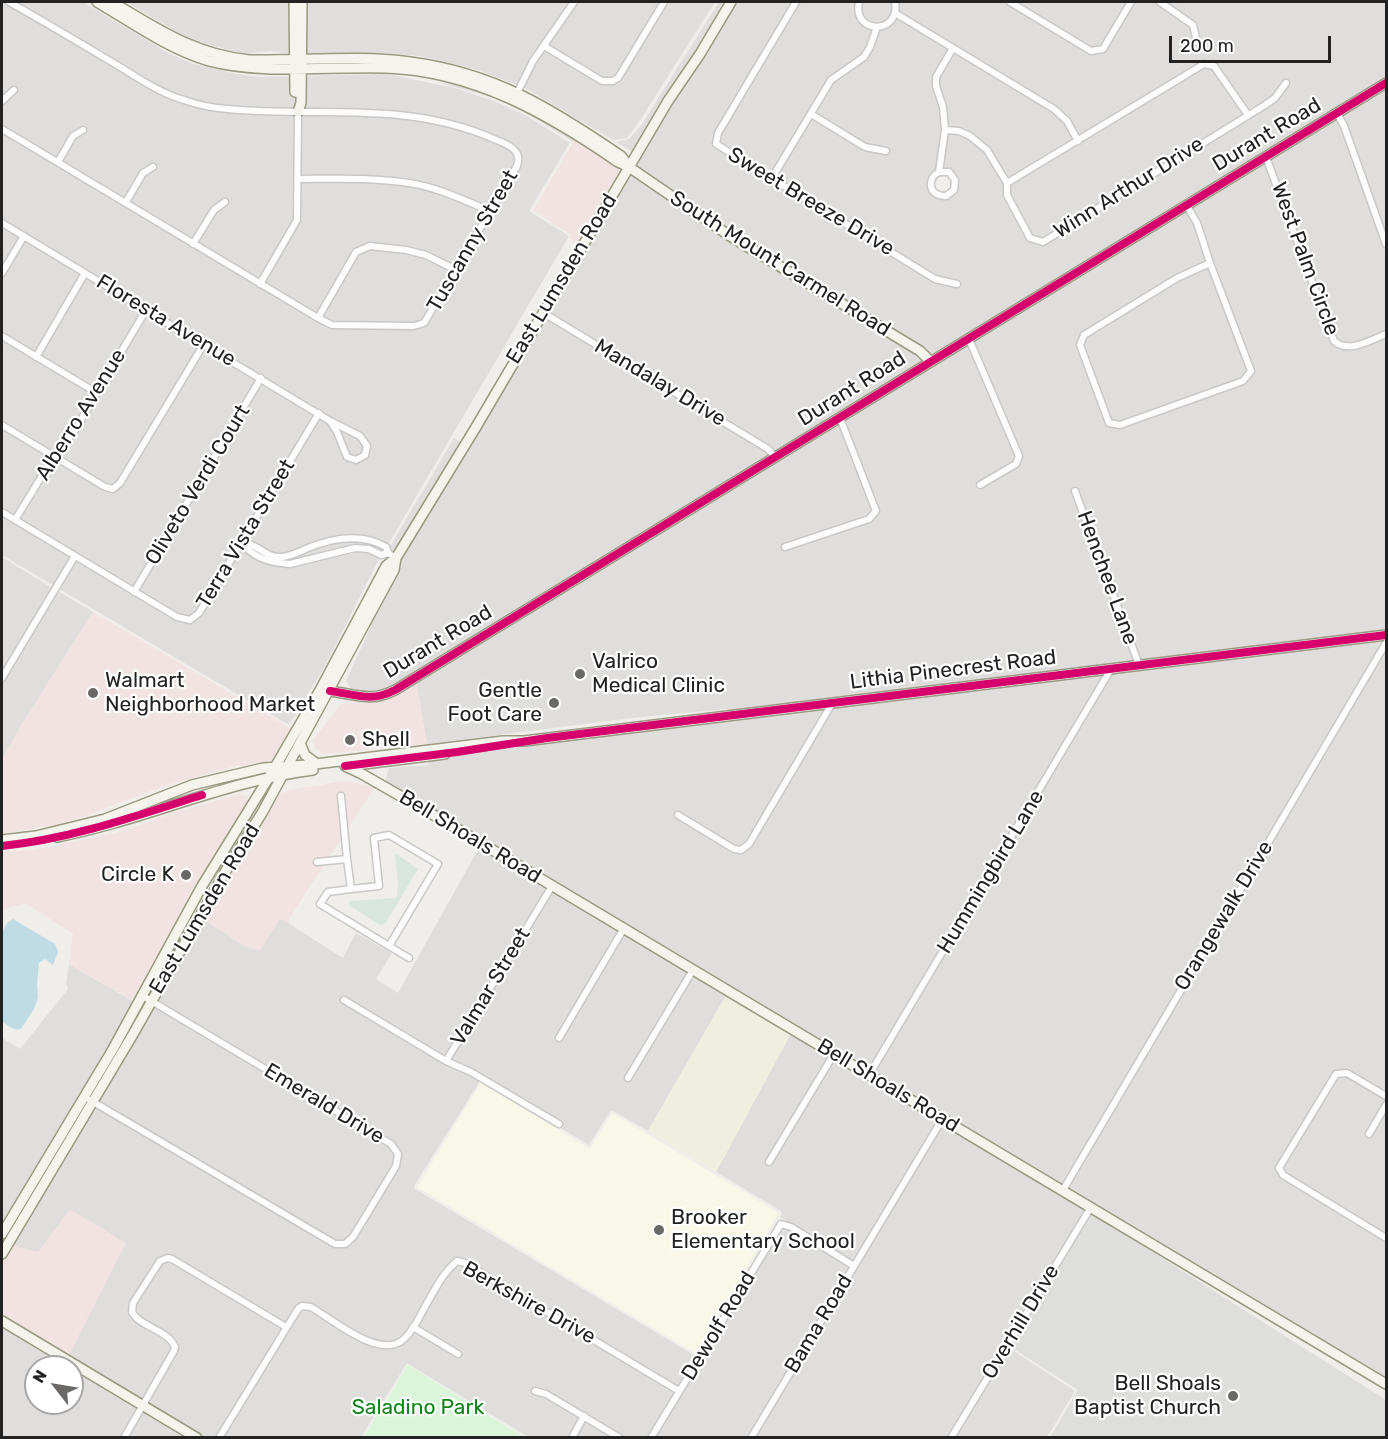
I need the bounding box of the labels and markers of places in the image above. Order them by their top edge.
place label: Valrico Medical Clinic [592,649,725,699]
marker: Valrico Medical Clinic [573,667,587,681]
place label: Walmart Neighborhood Market [105,668,315,718]
place label: Gentle Foot Care [447,678,542,728]
marker: Walmart Neighborhood Market [86,686,100,700]
marker: Gentle Foot Care [547,696,561,710]
place label: Shell [362,727,410,753]
marker: Shell [343,733,357,747]
place label: Circle K [101,862,174,888]
marker: Circle K [179,868,193,882]
place label: Brooker Elementary School [671,1205,855,1255]
marker: Brooker Elementary School [652,1223,666,1237]
place label: Bell Shoals Baptist Church [1074,1371,1221,1421]
marker: Bell Shoals Baptist Church [1226,1389,1240,1403]

